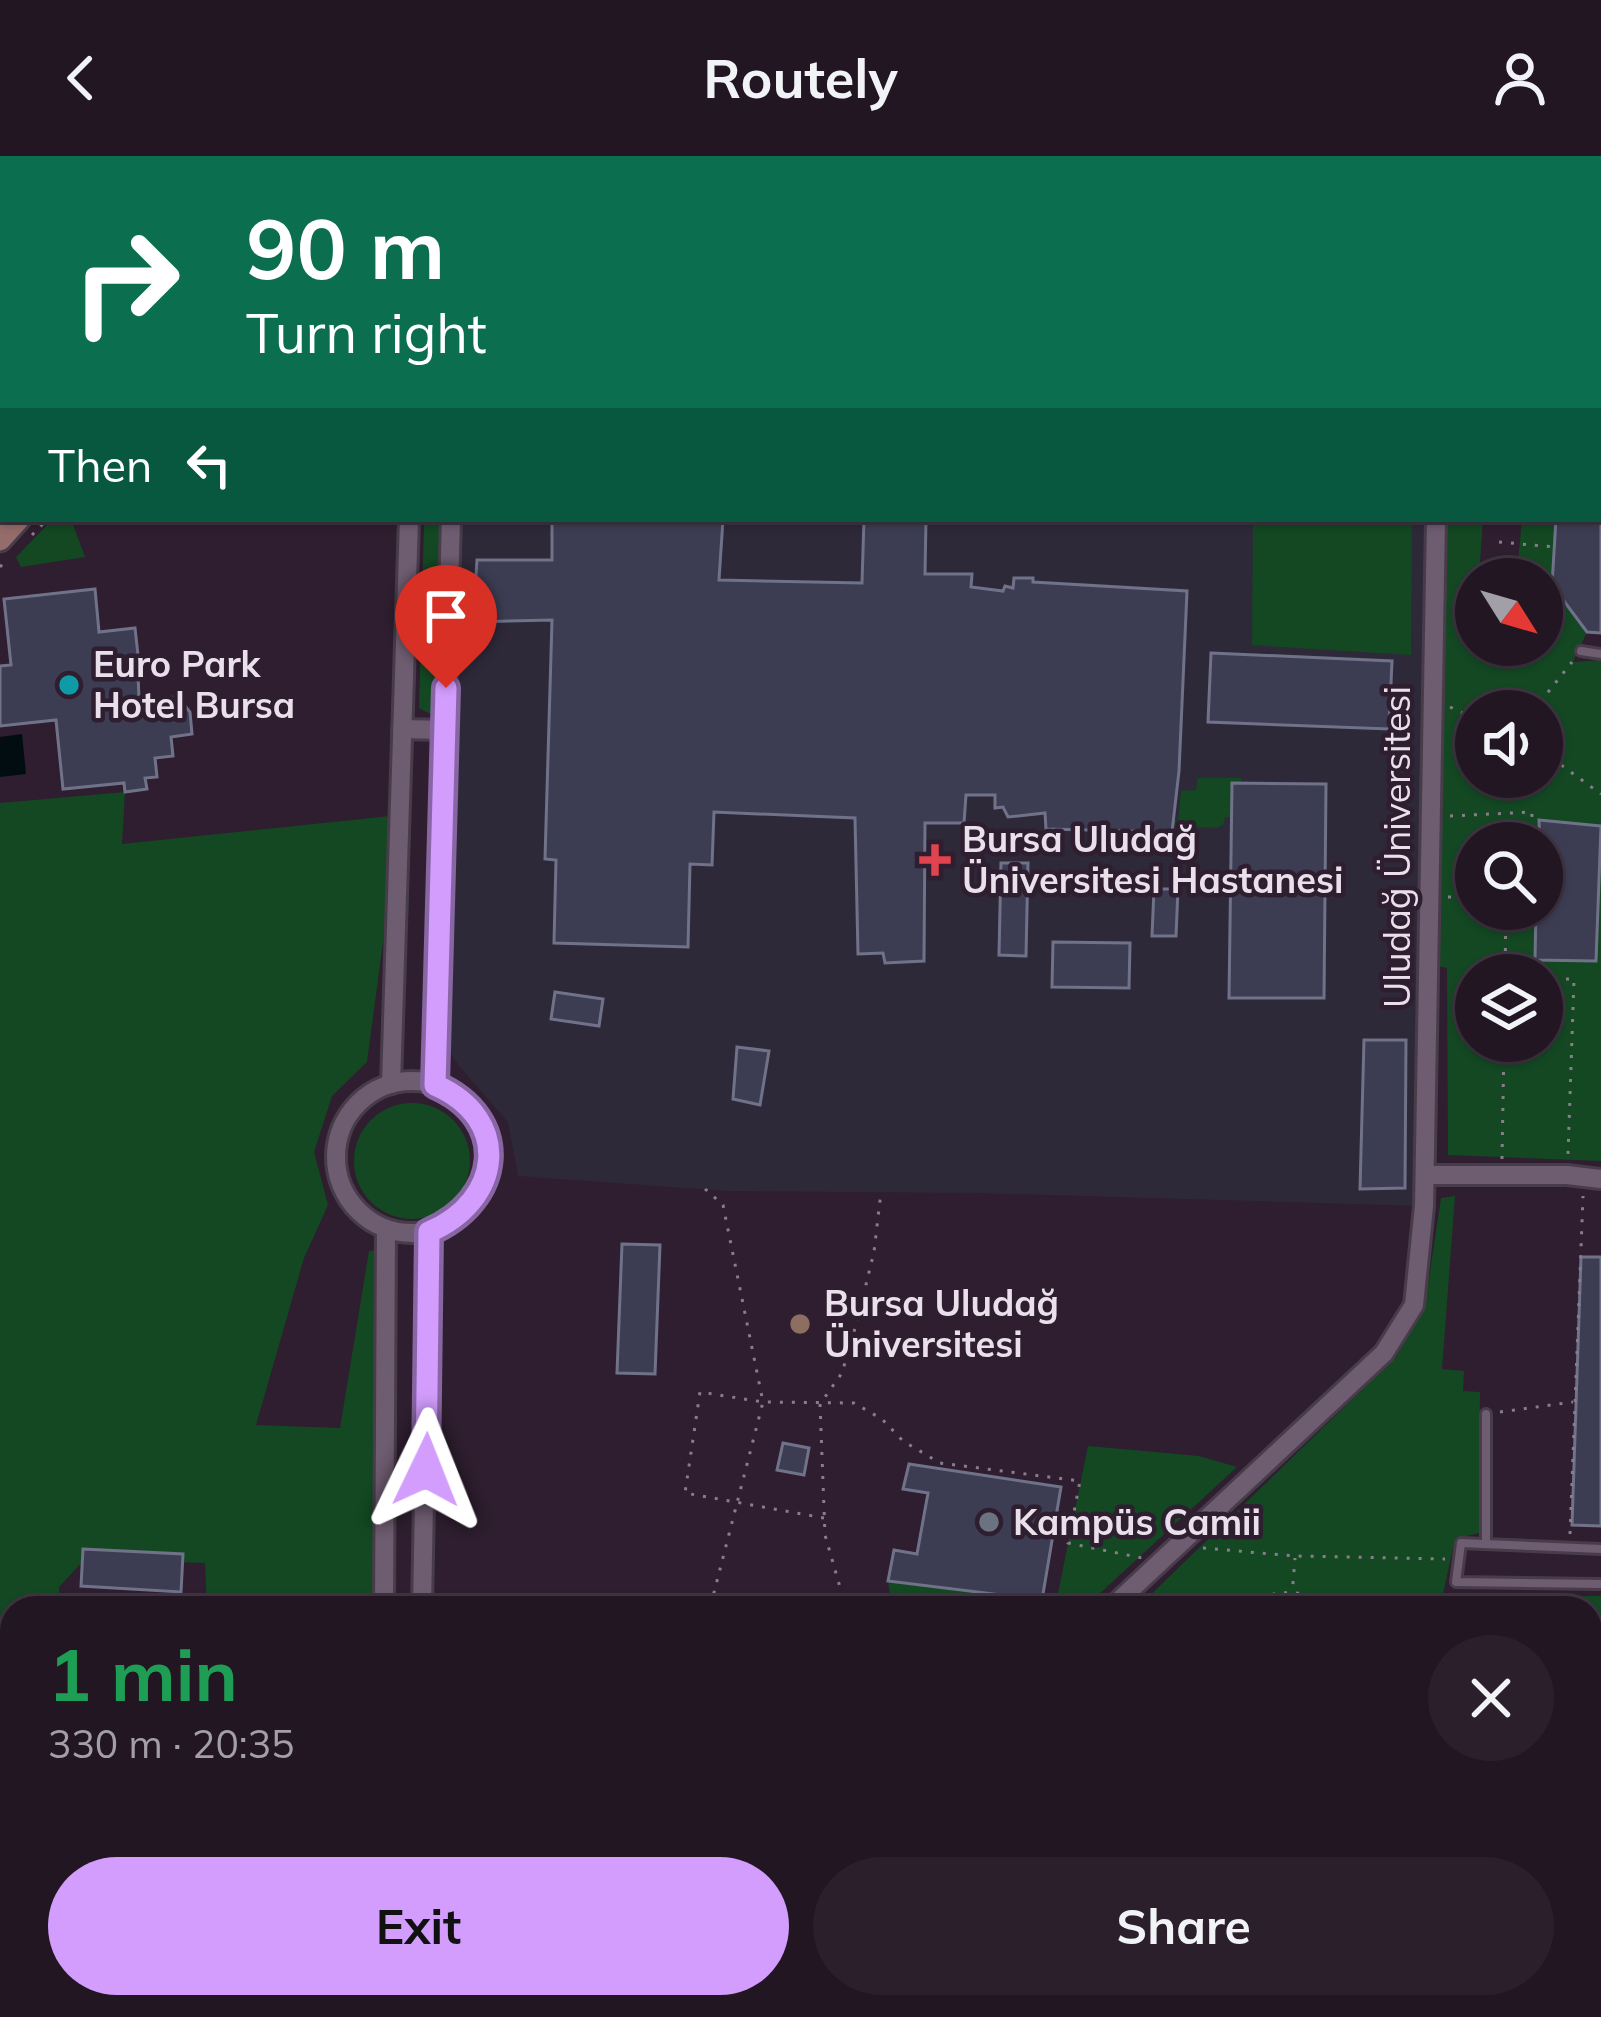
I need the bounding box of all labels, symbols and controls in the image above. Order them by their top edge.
text: Routely [703,44,898,112]
icon: back [48,45,114,111]
icon: person [1487,45,1553,111]
text: 90 m [246,195,445,300]
icon: right [48,204,204,360]
text: Turn right [246,299,487,367]
icon: left [176,432,242,498]
text: Then [48,437,152,493]
north arrow [1455,558,1563,666]
map controls [1455,558,1563,1062]
pin [395,565,497,688]
icon: arrive [413,583,479,649]
place label: Euro Park Hotel Bursa [93,641,295,727]
marker: Euro Park Hotel Bursa [56,672,82,698]
street label: Uludağ Üniversitesi [1374,686,1419,1008]
button: sound [1455,690,1563,798]
place label: Bursa Uludağ Üniversitesi Hastanesi [962,816,1343,902]
button: search [1455,822,1563,930]
marker: Bursa Uludağ Üniversitesi Hastanesi [919,844,951,876]
button: layers [1455,954,1563,1062]
place label: Bursa Uludağ Üniversitesi [824,1280,1059,1366]
marker: Bursa Uludağ Üniversitesi [787,1311,813,1337]
position arrow [363,1407,489,1533]
place label: Kampüs Camii [1013,1499,1261,1544]
marker: Kampüs Camii [976,1509,1002,1535]
text: 1 min [48,1629,238,1719]
button: close [1428,1635,1554,1761]
text: 330 m · 20:35 [48,1719,294,1768]
button: Exit [48,1857,789,1995]
button: Share [813,1857,1554,1995]

